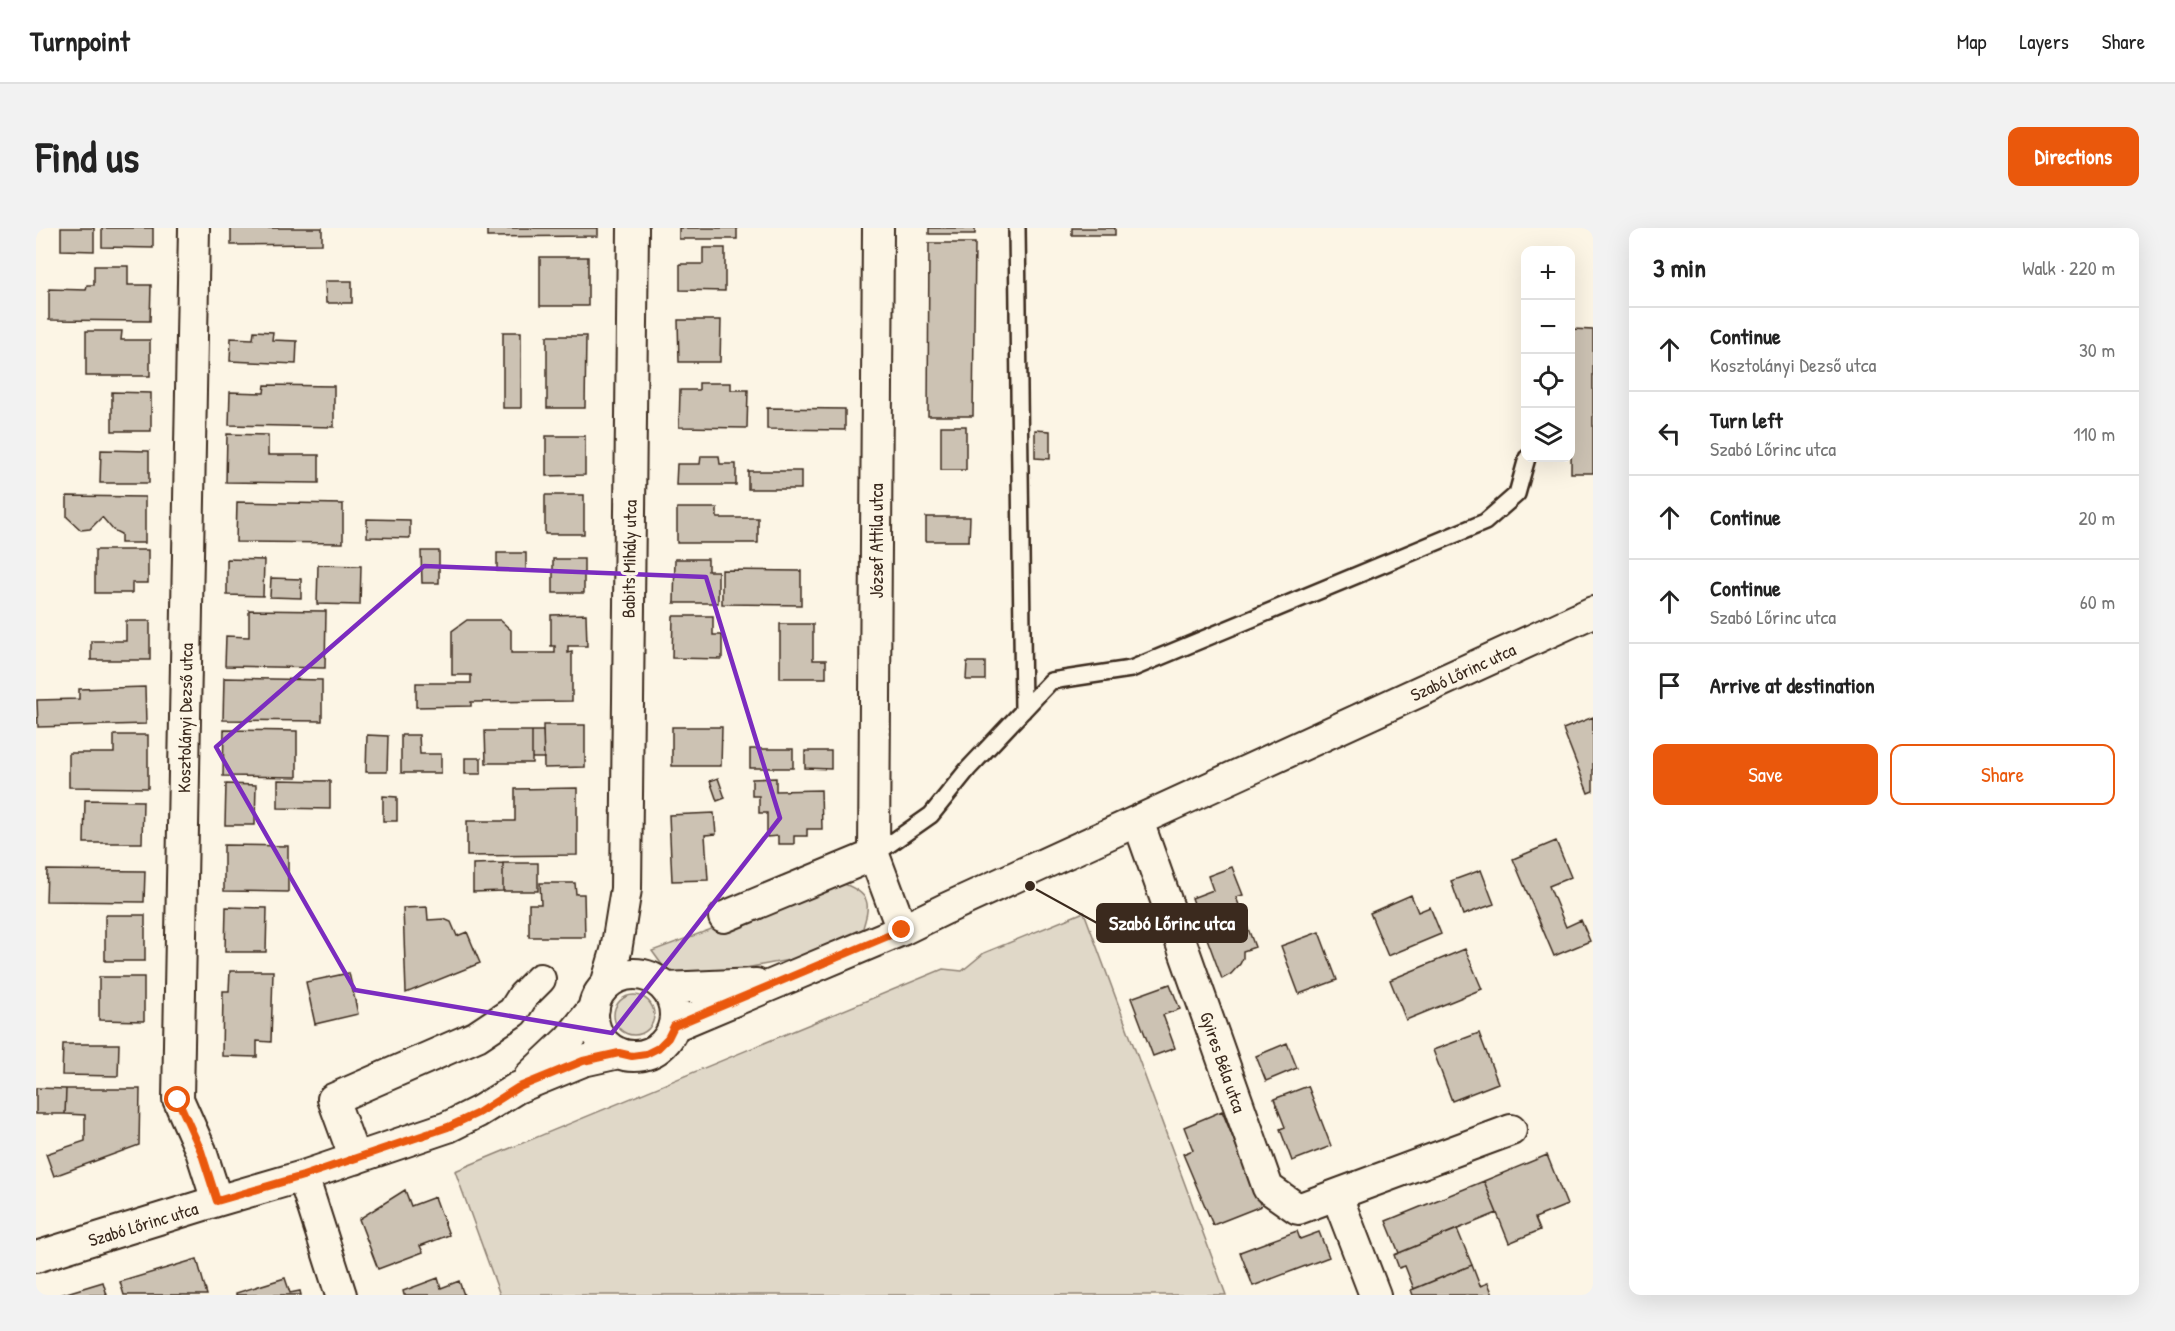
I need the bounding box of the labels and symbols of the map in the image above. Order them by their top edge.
street label: József Attila utca [864,484,889,598]
street label: Babits Mihály utca [615,500,643,618]
street label: Szabó Lőrinc utca [1406,637,1520,707]
street label: Kosztolányi Dezső utca [171,643,199,793]
callout: Szabó Lőrinc utca [1097,904,1247,942]
text: Szabó Lőrinc utca [1109,909,1235,936]
route end [888,916,914,942]
street label: Gyires Béla utca [1194,1008,1252,1116]
route start [164,1086,190,1112]
street label: Szabó Lőrinc utca [85,1195,201,1253]

